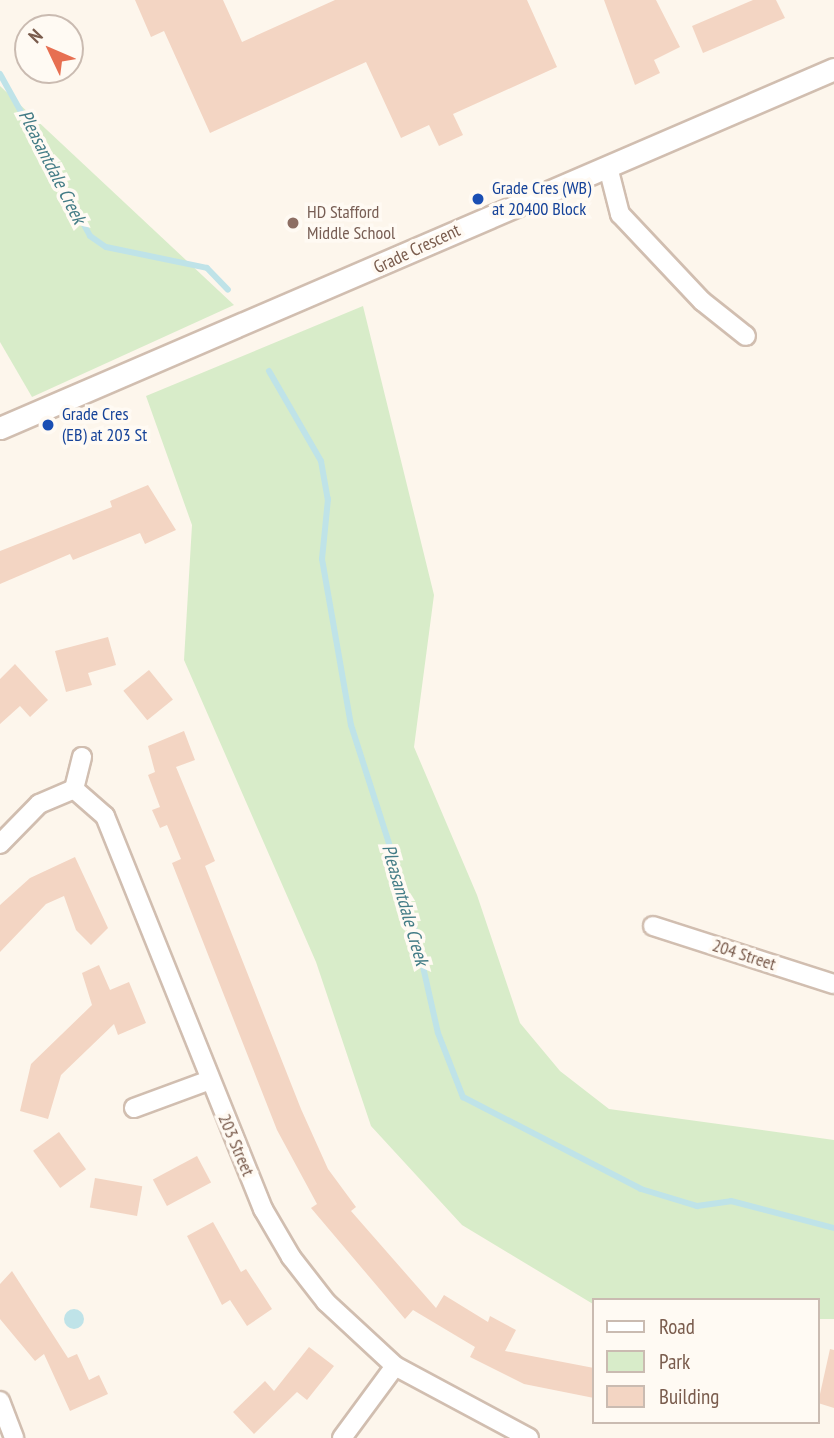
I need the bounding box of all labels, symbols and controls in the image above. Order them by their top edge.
north arrow [14,14,84,84]
text: N [23,24,48,48]
water label: Pleasantdale Creek [14,106,90,228]
place label: Grade Cres (WB) at 20400 Block [492,178,591,220]
marker: Grade Cres (WB) at 20400 Block [470,191,486,207]
place label: HD Stafford Middle School [307,202,395,244]
marker: HD Stafford Middle School [285,215,301,231]
street label: Grade Crescent [370,220,464,278]
place label: Grade Cres (EB) at 203 St [62,404,147,446]
marker: Grade Cres (EB) at 203 St [40,417,56,433]
water label: Pleasantdale Creek [377,842,433,968]
street label: 204 Street [710,935,778,975]
street label: 203 Street [213,1111,259,1179]
legend [592,1298,820,1424]
text: Road [659,1313,695,1340]
text: Park [659,1348,690,1375]
text: Building [659,1383,719,1410]

